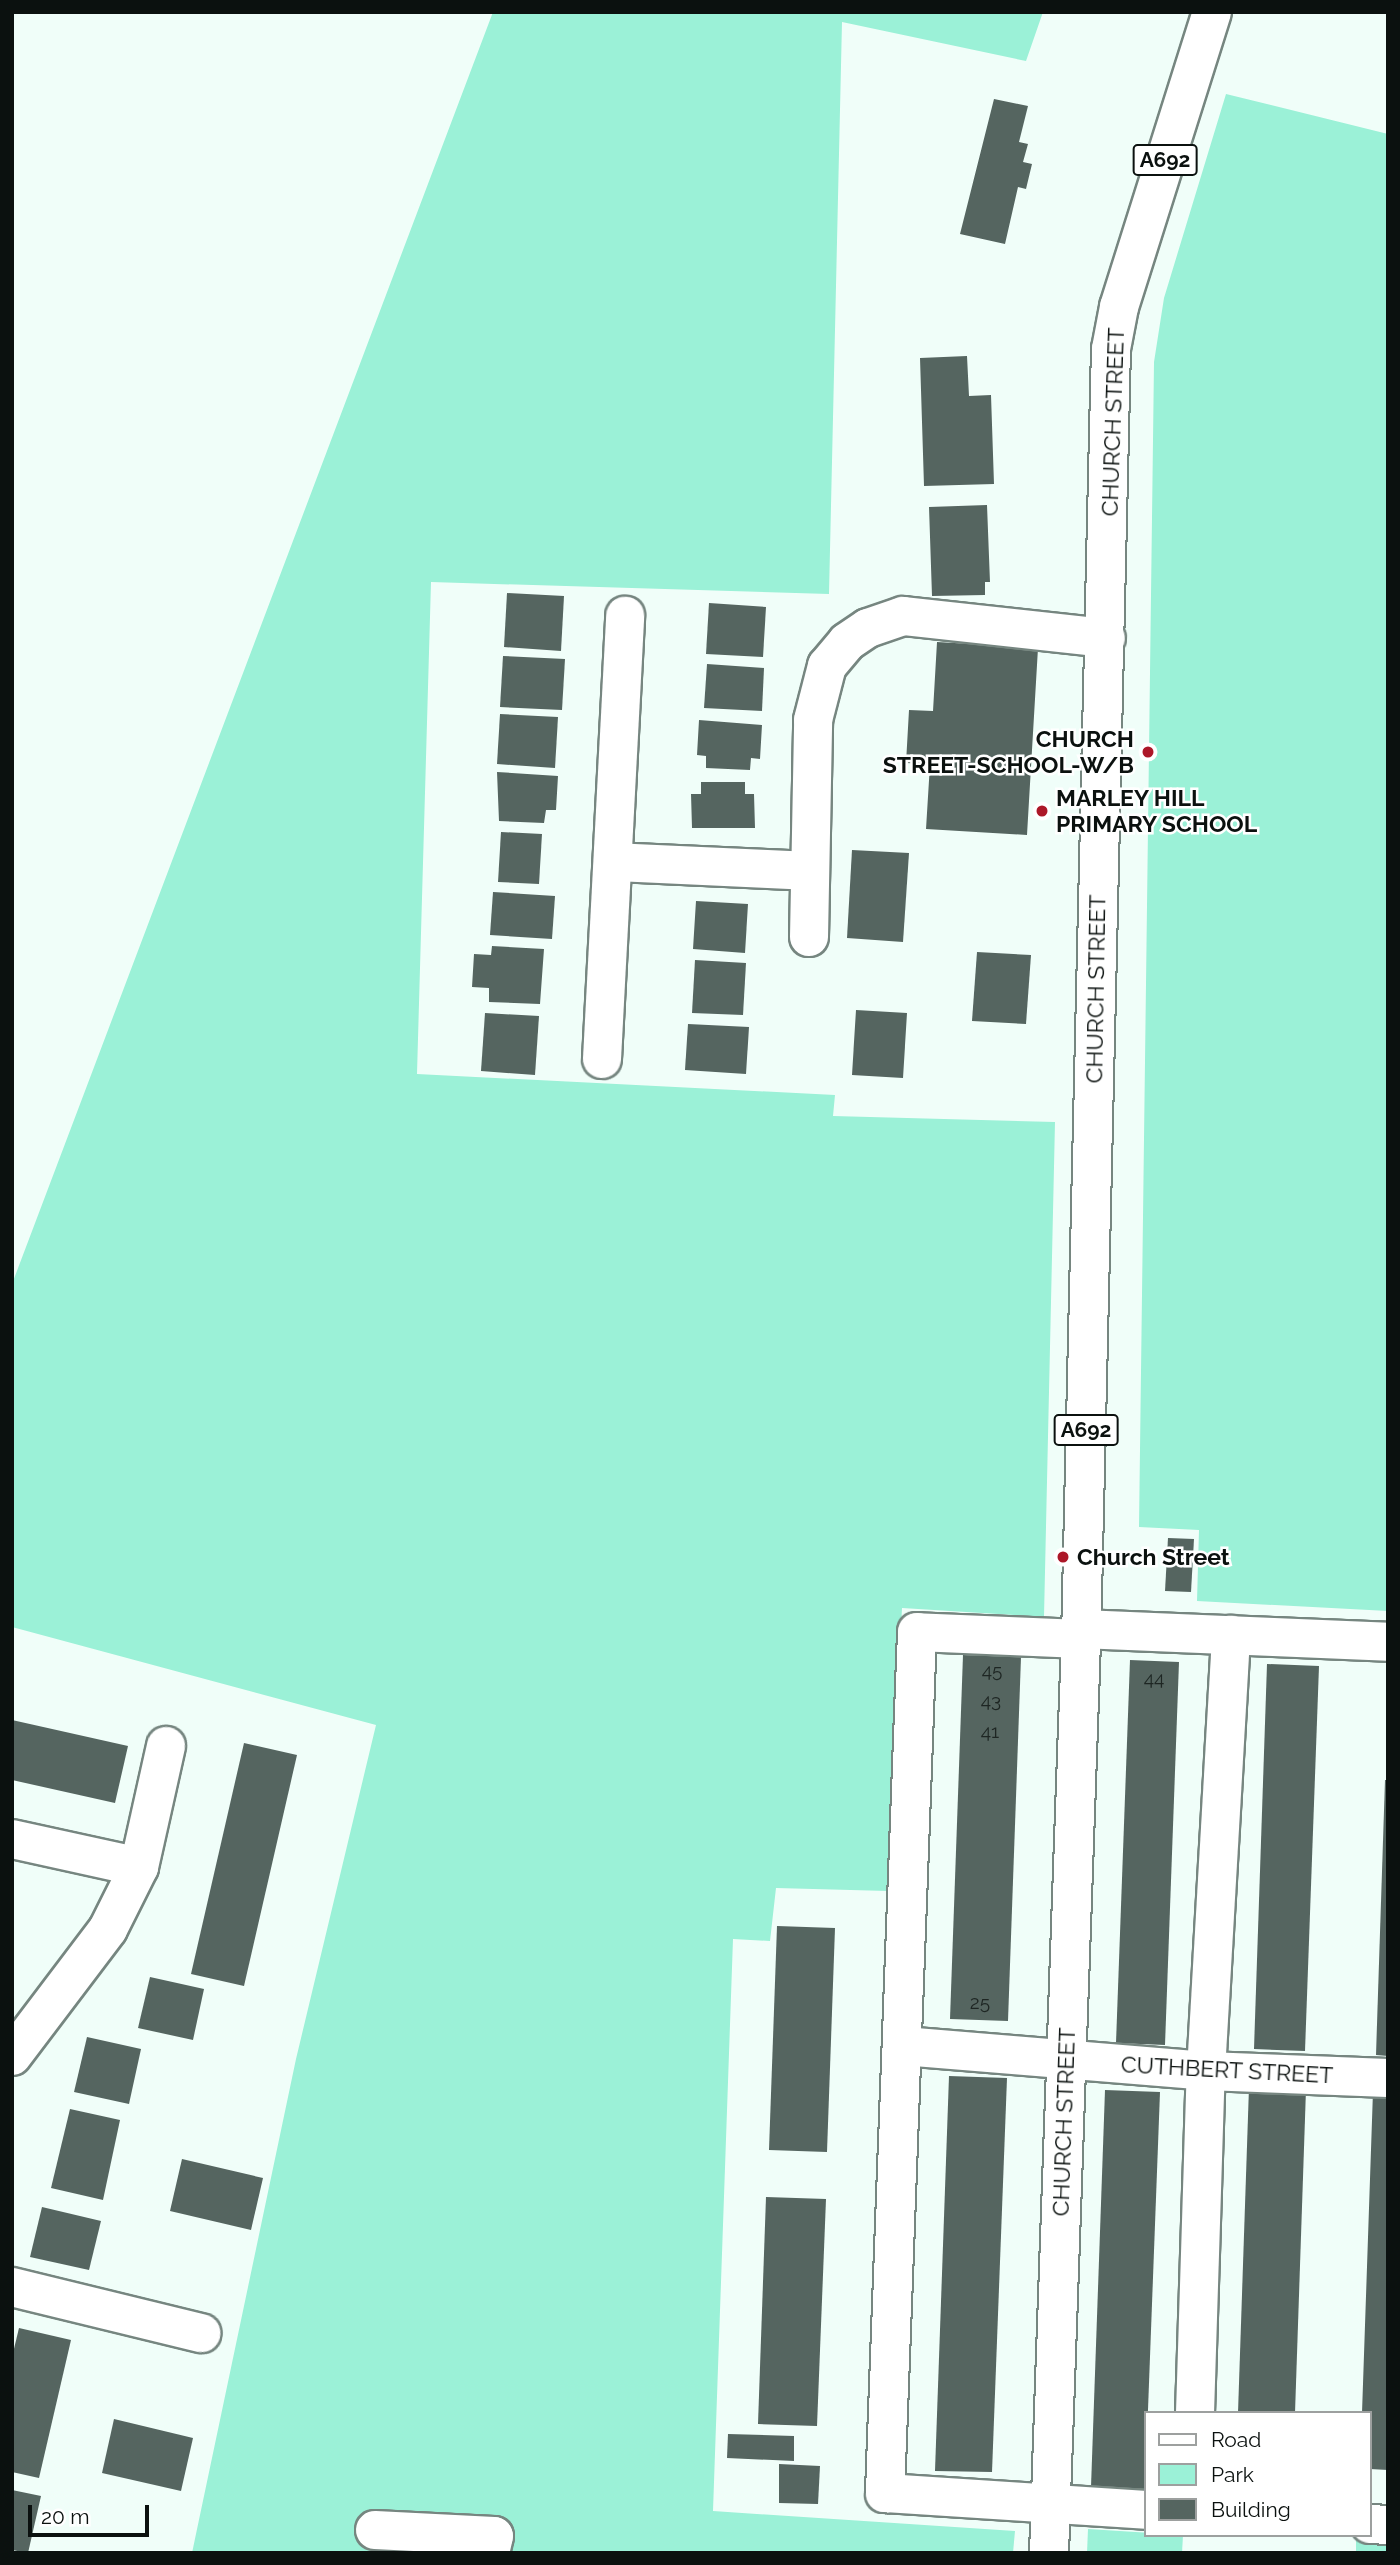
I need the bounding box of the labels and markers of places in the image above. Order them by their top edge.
place label: CHURCH STREET-SCHOOL-W/B [883,725,1134,779]
marker: CHURCH STREET-SCHOOL-W/B [1140,744,1156,760]
place label: MARLEY HILL PRIMARY SCHOOL [1056,784,1258,838]
marker: MARLEY HILL PRIMARY SCHOOL [1034,803,1050,819]
place label: Church Street [1077,1543,1230,1571]
marker: Church Street [1055,1549,1071,1565]

